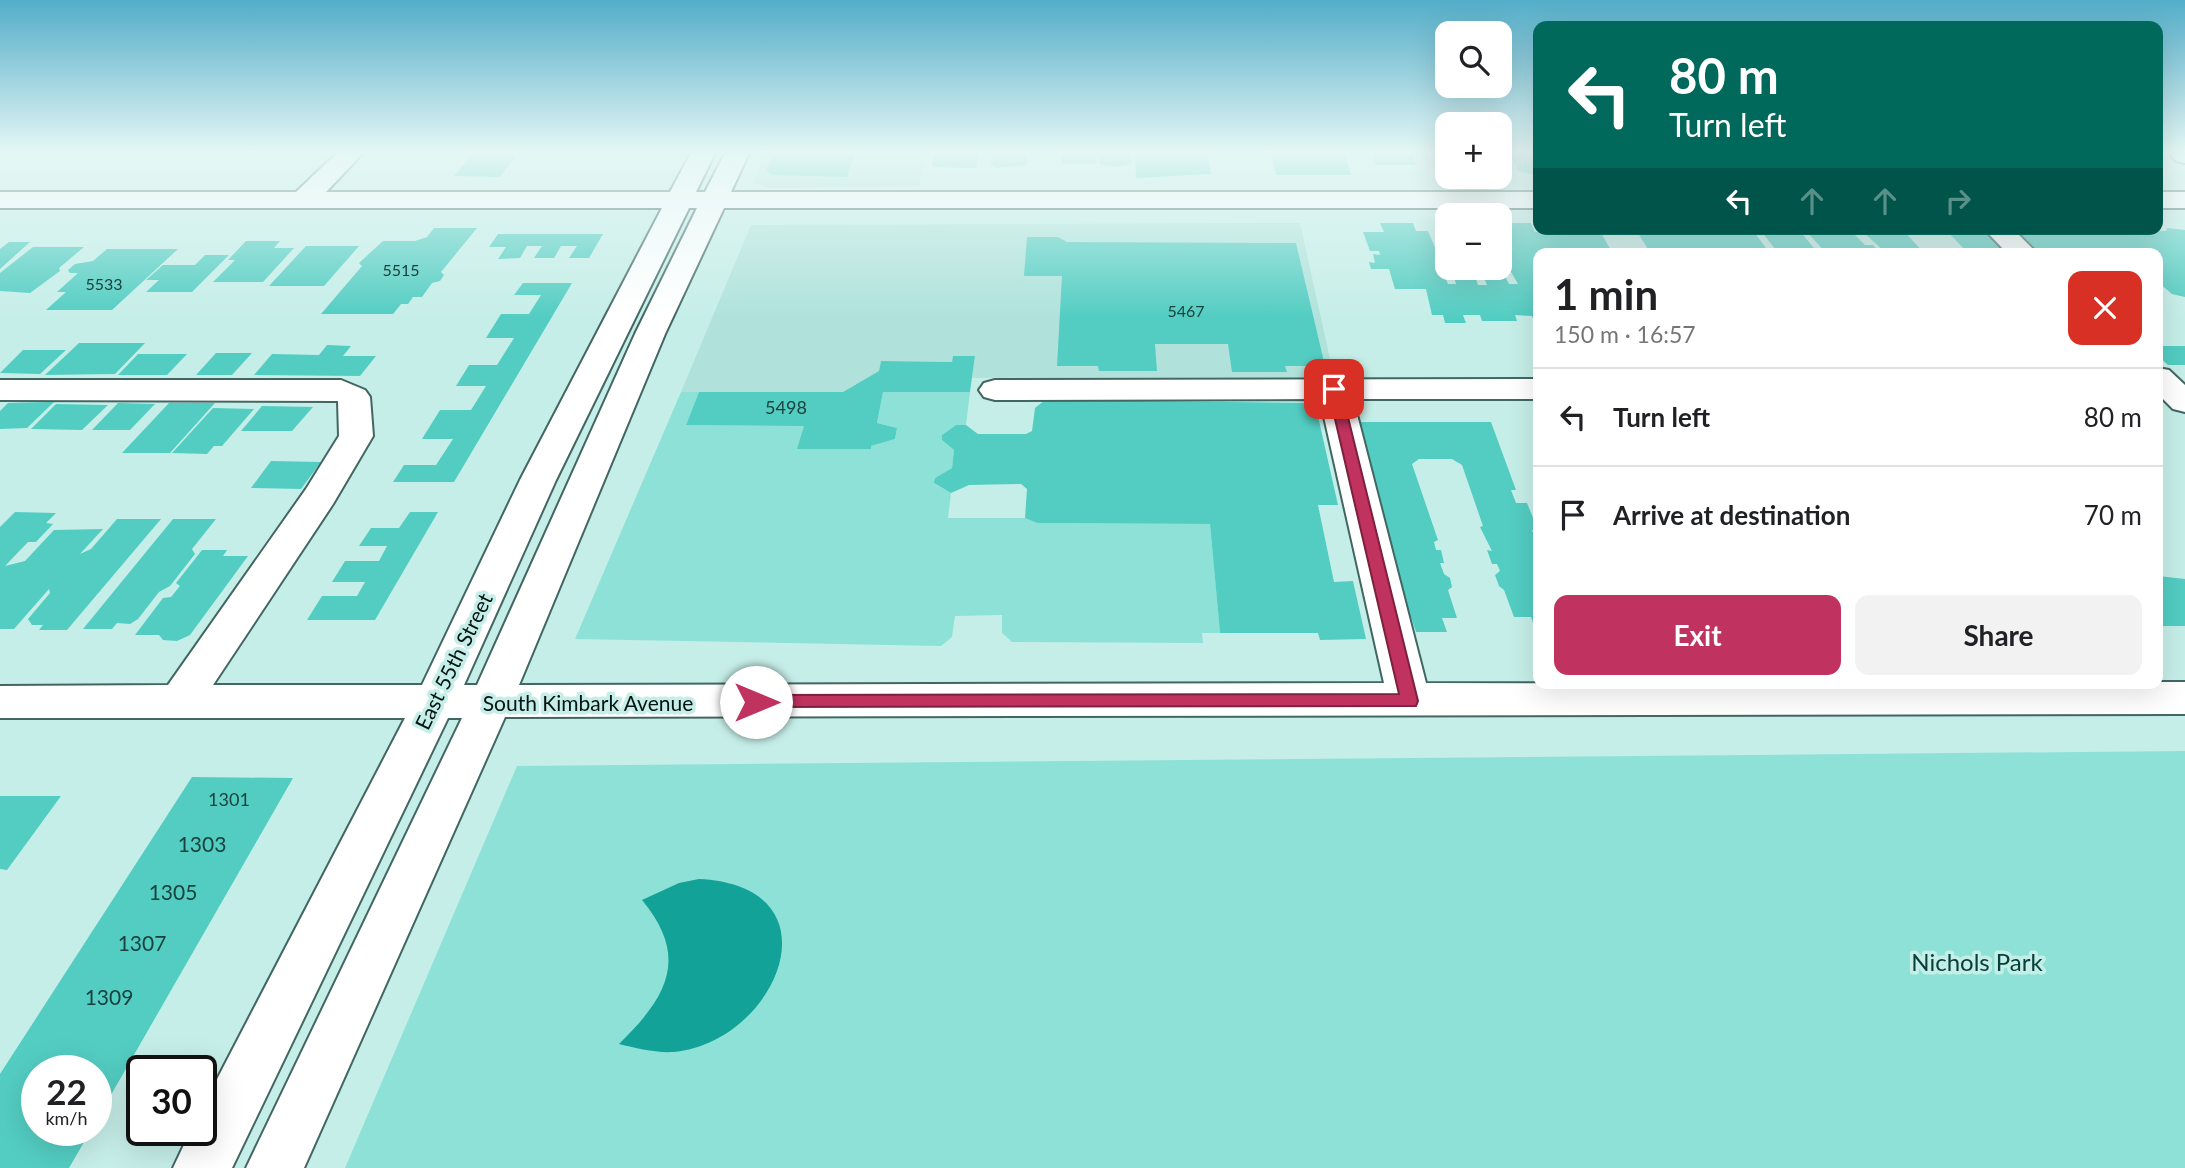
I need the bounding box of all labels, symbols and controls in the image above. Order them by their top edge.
map controls [1435,21,1512,280]
button: search [1435,21,1512,98]
text: 80 m [1669,46,1779,104]
icon: left [1554,49,1645,140]
text: Turn left [1669,105,1786,144]
button: + [1435,112,1512,189]
icon: left [1720,182,1758,220]
icon: ahead [1793,182,1831,220]
icon: ahead [1866,182,1904,220]
icon: right [1939,182,1977,220]
button: − [1435,203,1512,280]
house number: 5515 [382,260,420,279]
text: 1 min [1554,269,1658,319]
button: close [2068,271,2142,345]
house number: 5533 [85,274,123,293]
house number: 5467 [1167,301,1205,320]
text: 150 m · 16:57 [1554,320,1696,348]
pin [1304,359,1364,419]
icon: arrive [1315,370,1353,408]
house number: 5498 [765,396,807,418]
icon: left [1554,398,1592,436]
text: Turn left [1613,401,1710,433]
text: 80 m [2084,401,2142,433]
icon: arrive [1554,496,1592,534]
text: Arrive at destination [1613,499,1850,531]
text: 70 m [2084,499,2142,531]
street label: East 55th Street [409,588,497,733]
button: Exit [1554,595,1841,675]
button: Share [1855,595,2142,675]
position arrow [719,665,793,739]
street label: South Kimbark Avenue [483,690,693,715]
house number: 1301 [208,788,250,810]
house number: 1303 [178,831,226,856]
house number: 1305 [149,879,197,904]
house number: 1307 [118,930,166,955]
park label: Nichols Park [1911,947,2044,976]
house number: 1309 [85,984,133,1009]
speed limit sign: 30 [126,1055,217,1146]
text: 22 [46,1070,87,1112]
text: km/h [45,1107,88,1129]

